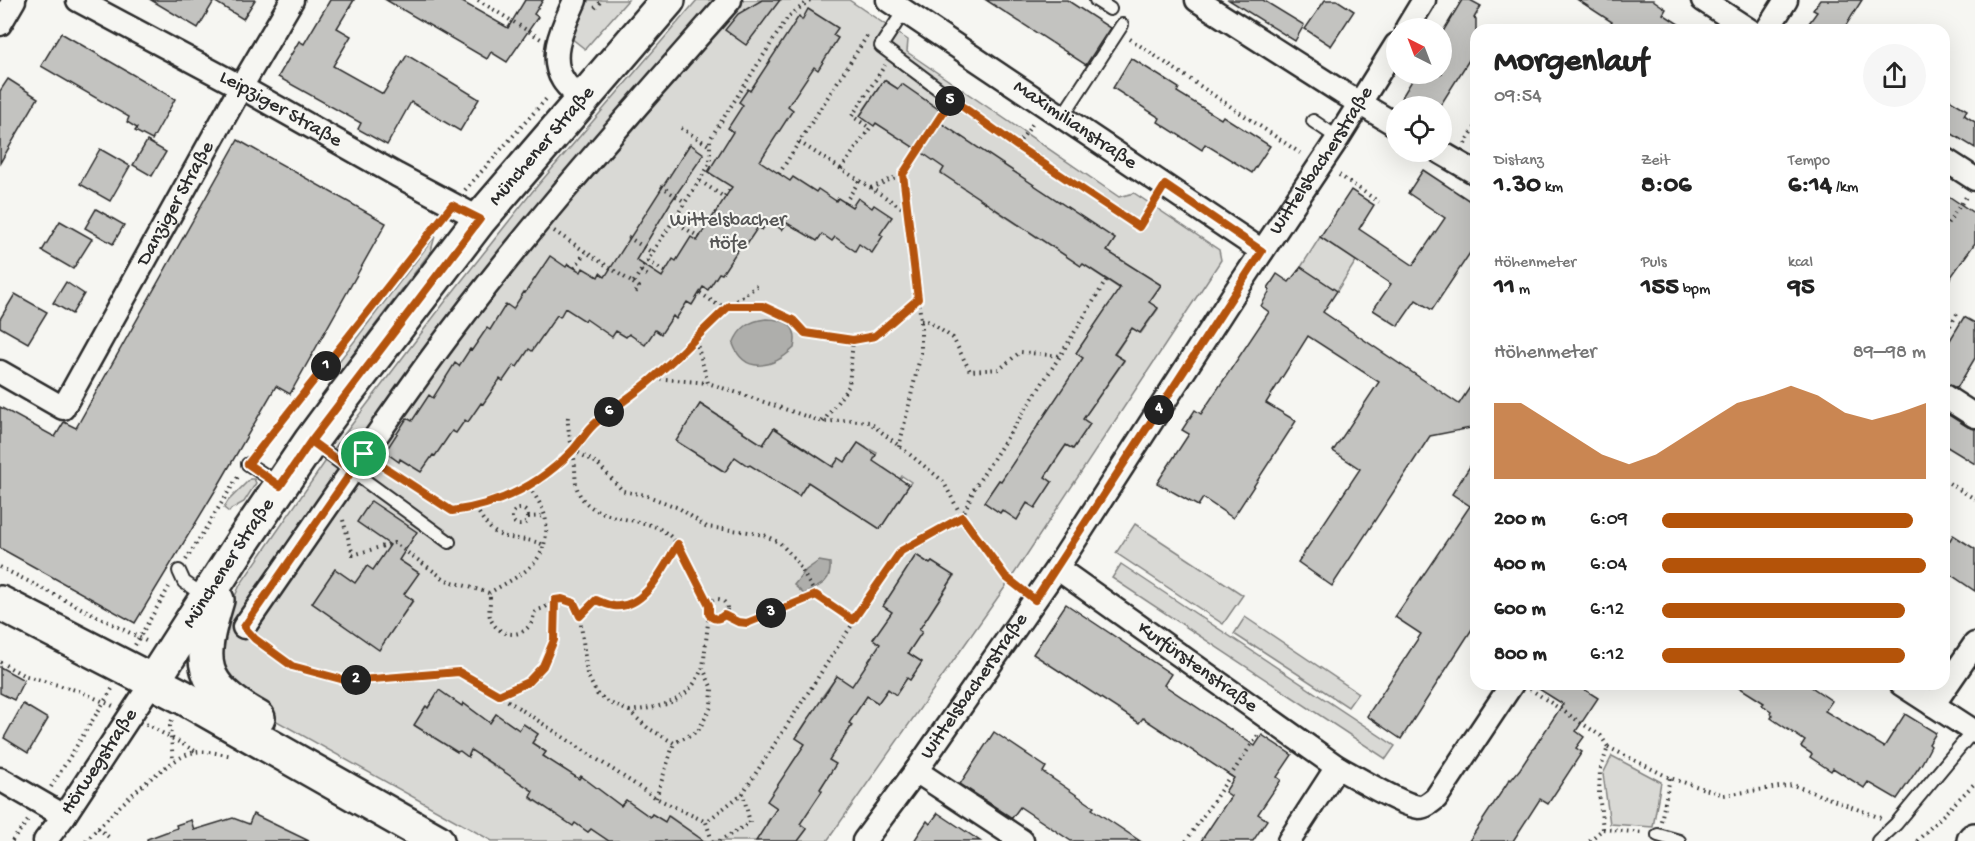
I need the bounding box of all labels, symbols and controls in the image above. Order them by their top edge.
north arrow [1386,18,1452,84]
map controls [1386,18,1452,162]
text: Morgenlauf [1494,44,1648,82]
button: share [1863,44,1926,107]
street label: Leipziger Straße [215,66,346,153]
street label: Maximilianstraße [1009,76,1142,175]
street label: Münchener Straße [485,81,600,211]
street label: Wittelsbacherstraße [1265,82,1379,239]
pin: 5 [935,86,965,116]
text: 09:54 [1494,86,1542,109]
text: 5 [946,91,954,110]
button: locate [1386,96,1452,162]
street label: Danziger Straße [132,137,220,272]
text: Distanz [1494,152,1544,171]
text: Zeit [1641,152,1670,171]
text: Tempo [1788,152,1830,171]
text: 1.30 [1494,171,1541,202]
text: 8:06 [1641,171,1691,202]
text: 6:14 [1788,171,1832,202]
text: km [1541,179,1563,198]
text: /km [1832,179,1858,198]
park label: Wittelsbacher Höfe [670,210,788,256]
text: Höhenmeter [1494,254,1576,273]
text: Puls [1641,254,1667,273]
text: kcal [1788,254,1813,273]
text: 11 [1494,273,1515,304]
text: 155 [1641,273,1679,304]
text: 95 [1788,273,1815,304]
text: m [1515,281,1530,300]
text: bpm [1679,281,1710,300]
text: Höhenmeter [1494,342,1596,365]
text: 89–98 m [1853,342,1926,365]
pin: 1 [311,351,341,381]
text: 1 [323,356,329,375]
pin: 4 [1144,395,1174,425]
pin: 6 [594,397,624,427]
text: 4 [1155,400,1163,419]
text: 6 [605,402,613,421]
pin [338,428,389,479]
icon: arrive [347,437,380,470]
street label: Münchener Straße [178,494,280,633]
text: 200 m [1494,509,1545,532]
text: 6:09 [1590,509,1628,532]
text: 400 m [1494,554,1545,577]
text: 6:04 [1590,554,1627,577]
pin: 3 [756,598,786,628]
text: 600 m [1494,599,1546,622]
text: 6:12 [1590,599,1624,622]
text: 3 [767,603,775,622]
street label: Wittelsbacherstraße [916,609,1034,764]
street label: Kurfürstenstraße [1133,617,1262,718]
text: 800 m [1494,644,1547,667]
text: 6:12 [1590,644,1624,667]
pin: 2 [341,665,371,695]
text: 2 [352,670,360,689]
street label: Hörwegstraße [56,704,143,819]

